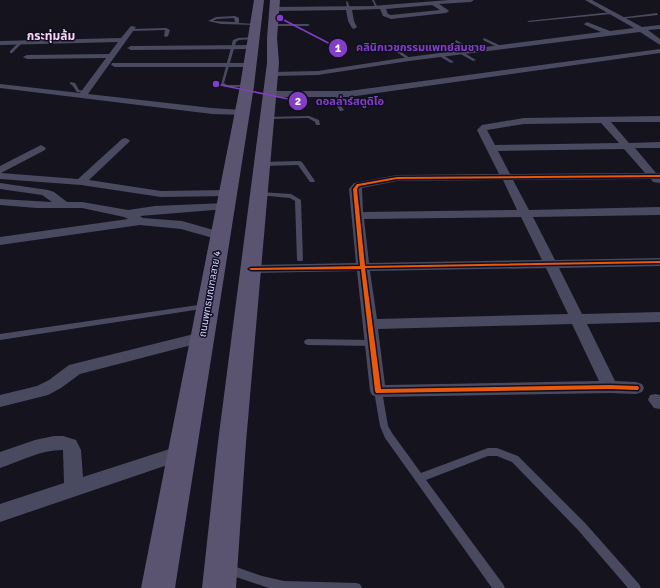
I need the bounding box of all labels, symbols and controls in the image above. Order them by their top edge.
district label: กระทุ่มล้ม [27,29,75,44]
callout: คลินิกเวชกรรมแพทย์สมชาย [328,36,494,59]
text: 1 [335,41,342,56]
text: คลินิกเวชกรรมแพทย์สมชาย [356,41,486,54]
callout: ดอลล่าร์สตูดิโอ [288,89,392,112]
text: 2 [295,94,301,109]
text: ดอลล่าร์สตูดิโอ [316,95,385,108]
street label: ถนนพุทธมณฑลสาย 4 [197,249,224,338]

